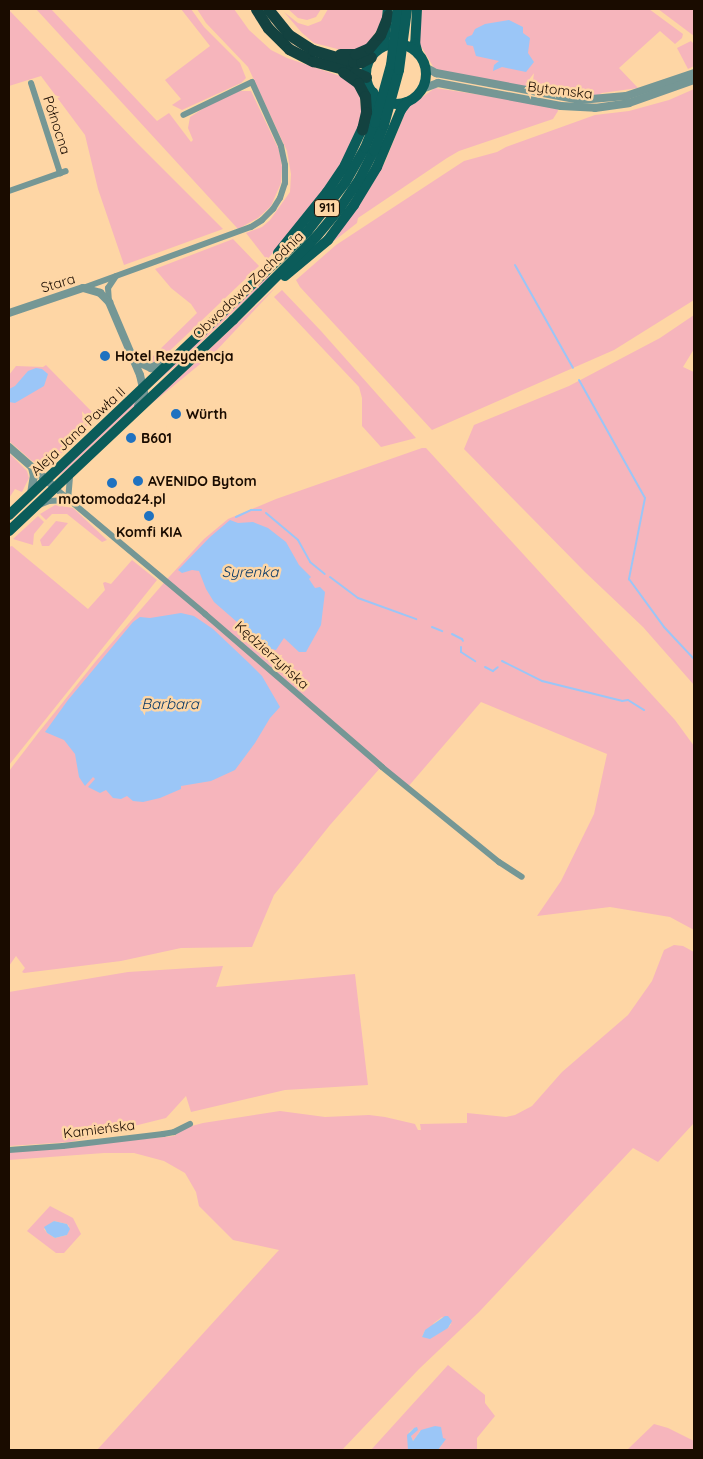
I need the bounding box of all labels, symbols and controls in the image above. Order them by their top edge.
street label: Bytomska [526,78,594,102]
street label: Północna [40,94,74,156]
road number: 911 [313,198,341,218]
street label: Obwodowa Zachodnia [189,228,307,342]
street label: Stara [39,270,77,296]
place label: Hotel Rezydencja [115,348,233,364]
marker: Hotel Rezydencja [99,350,111,362]
street label: Aleja Jana Pawła II [27,383,129,479]
place label: Würth [186,406,227,422]
marker: Würth [170,408,182,420]
place label: B601 [141,430,172,446]
marker: B601 [125,432,137,444]
place label: AVENIDO Bytom [148,473,257,489]
marker: AVENIDO Bytom [132,475,144,487]
marker: motomoda24.pl [106,477,118,489]
place label: motomoda24.pl [58,491,166,507]
marker: Komfi KIA [143,510,155,522]
place label: Komfi KIA [116,524,182,540]
water label: Syrenka [222,563,278,581]
street label: Kędzierzyńska [232,617,312,693]
water label: Barbara [141,695,199,713]
street label: Kamieńska [62,1116,136,1142]

